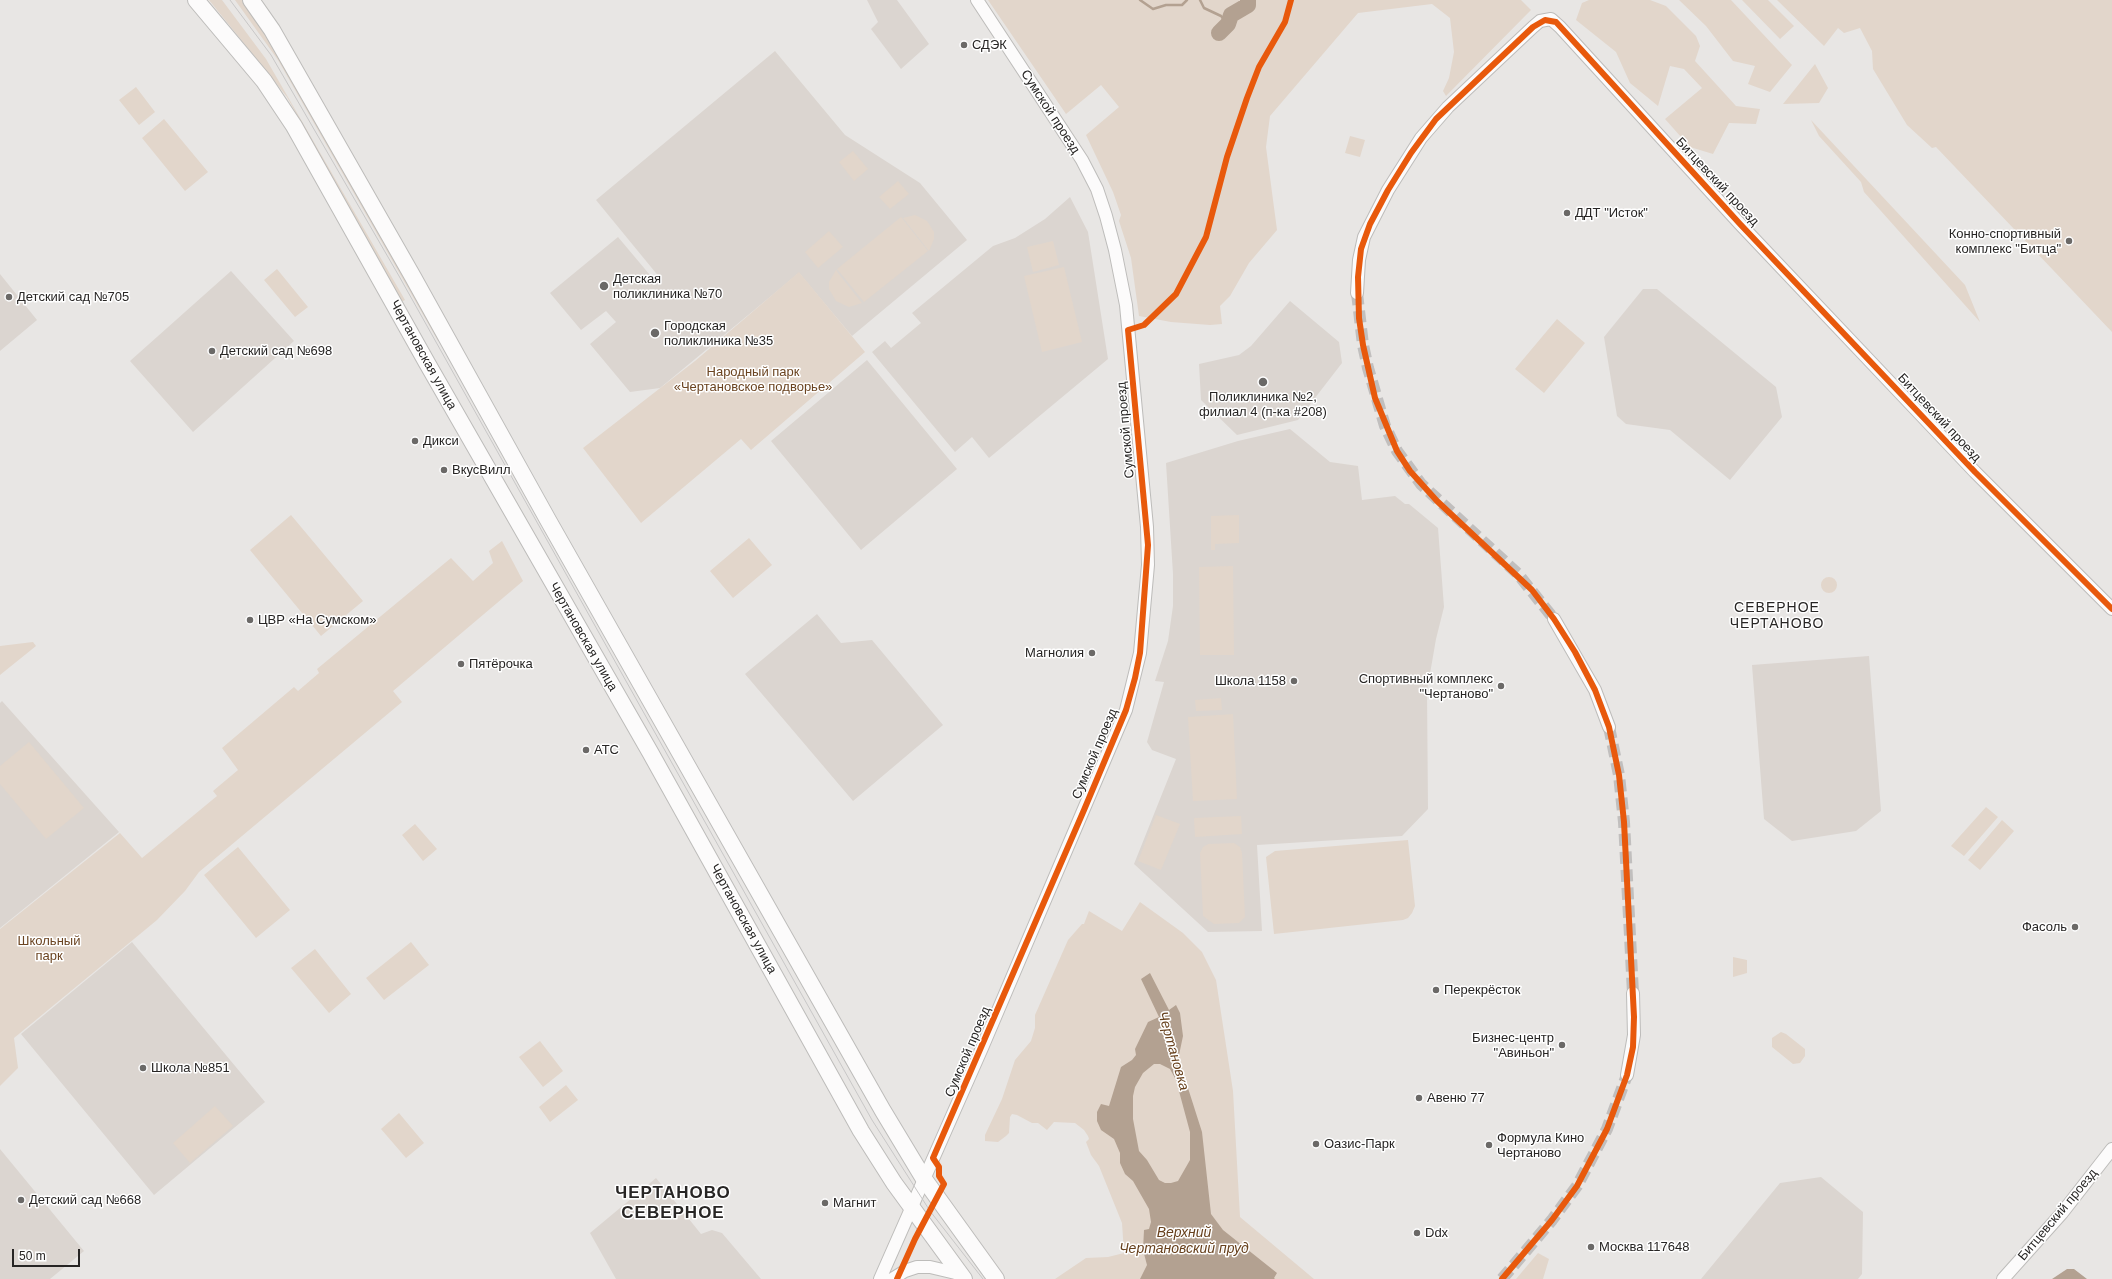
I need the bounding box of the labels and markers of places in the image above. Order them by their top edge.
place label: СДЭК [972,37,1007,53]
marker: СДЭК [959,40,969,50]
place label: ДДТ "Исток" [1575,205,1648,221]
marker: ДДТ "Исток" [1562,208,1572,218]
place label: Конно-спортивный комплекс "Битца" [1949,226,2061,257]
marker: Конно-спортивный комплекс "Битца" [2064,236,2074,246]
place label: Детская поликлиника №70 [613,271,722,302]
marker: Детская поликлиника №70 [598,280,610,292]
place label: Детский сад №705 [17,289,129,305]
marker: Детский сад №705 [4,292,14,302]
place label: Городская поликлиника №35 [664,318,773,349]
marker: Городская поликлиника №35 [649,327,661,339]
place label: Детский сад №698 [220,343,332,359]
marker: Детский сад №698 [207,346,217,356]
marker: Поликлиника №2, филиал 4 (п-ка #208) [1257,376,1269,388]
place label: Поликлиника №2, филиал 4 (п-ка #208) [1199,389,1327,420]
place label: Дикси [423,433,459,449]
marker: Дикси [410,436,420,446]
place label: ВкусВилл [452,462,510,478]
marker: ВкусВилл [439,465,449,475]
place label: ЦВР «На Сумском» [258,612,376,628]
marker: ЦВР «На Сумском» [245,615,255,625]
place label: Магнолия [1025,645,1084,661]
marker: Магнолия [1087,648,1097,658]
place label: Пятёрочка [469,656,533,672]
marker: Пятёрочка [456,659,466,669]
place label: Спортивный комплекс "Чертаново" [1359,671,1493,702]
place label: Школа 1158 [1215,673,1286,689]
marker: Школа 1158 [1289,676,1299,686]
marker: Спортивный комплекс "Чертаново" [1496,681,1506,691]
place label: АТС [594,742,619,758]
marker: АТС [581,745,591,755]
place label: Фасоль [2022,919,2067,935]
marker: Фасоль [2070,922,2080,932]
place label: Перекрёсток [1444,982,1520,998]
marker: Перекрёсток [1431,985,1441,995]
place label: Бизнес-центр "Авиньон" [1472,1030,1554,1061]
marker: Бизнес-центр "Авиньон" [1557,1040,1567,1050]
place label: Школа №851 [151,1060,230,1076]
marker: Школа №851 [138,1063,148,1073]
place label: Авеню 77 [1427,1090,1485,1106]
marker: Авеню 77 [1414,1093,1424,1103]
place label: Формула Кино Чертаново [1497,1130,1584,1161]
place label: Оазис-Парк [1324,1136,1395,1152]
marker: Оазис-Парк [1311,1139,1321,1149]
marker: Формула Кино Чертаново [1484,1140,1494,1150]
place label: Детский сад №668 [29,1192,141,1208]
marker: Детский сад №668 [16,1195,26,1205]
place label: Магнит [833,1195,876,1211]
marker: Магнит [820,1198,830,1208]
place label: Ddx [1425,1225,1448,1241]
marker: Ddx [1412,1228,1422,1238]
place label: Москва 117648 [1599,1239,1689,1255]
marker: Москва 117648 [1586,1242,1596,1252]

